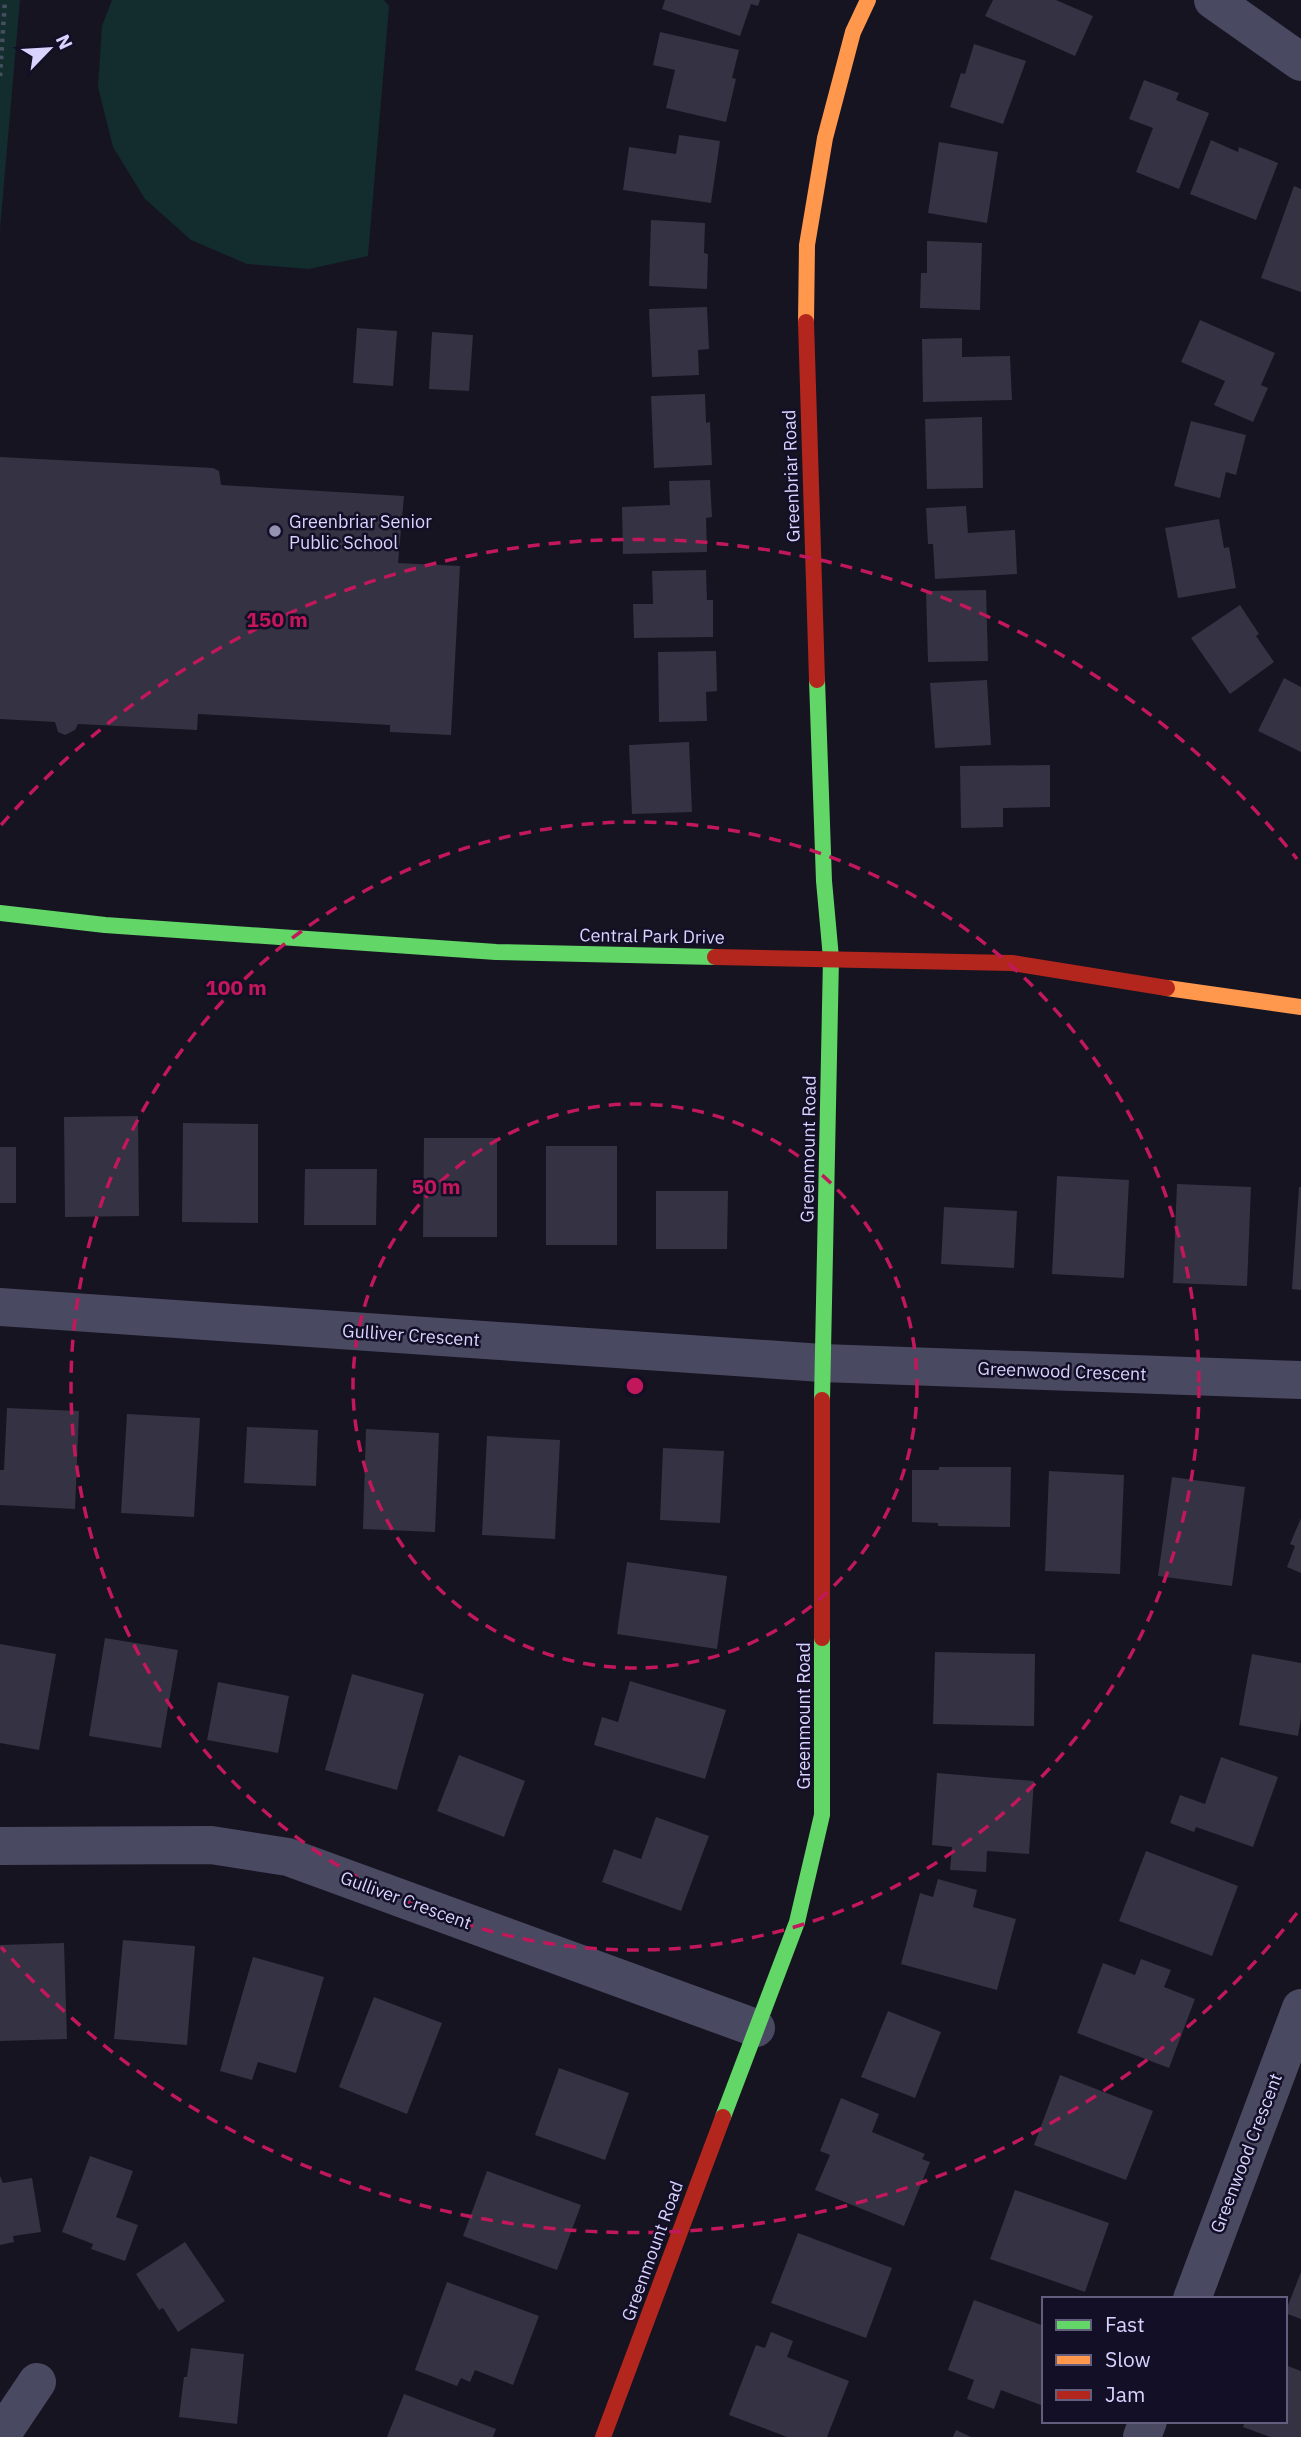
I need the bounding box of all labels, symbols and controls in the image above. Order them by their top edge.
north arrow [14,14,84,84]
text: N [51,31,78,53]
street label: Greenbriar Road [777,409,805,543]
place label: Greenbriar Senior Public School [289,510,432,554]
marker: Greenbriar Senior Public School [267,523,283,539]
text: 150 m [246,605,308,633]
street label: Central Park Drive [579,923,725,949]
text: 100 m [205,973,267,1001]
street label: Greenmount Road [795,1075,821,1223]
text: 50 m [412,1172,460,1200]
street label: Gulliver Crescent [341,1319,481,1351]
street label: Greenwood Crescent [977,1357,1147,1385]
centre of rings [623,1374,647,1398]
street label: Greenmount Road [792,1642,815,1790]
street label: Gulliver Crescent [337,1866,475,1934]
street label: Greenwood Crescent [1205,2070,1287,2236]
street label: Greenmount Road [616,2178,688,2324]
legend [1042,2297,1287,2423]
text: Fast [1105,2310,1145,2338]
text: Slow [1105,2345,1151,2373]
text: Jam [1105,2380,1145,2408]

